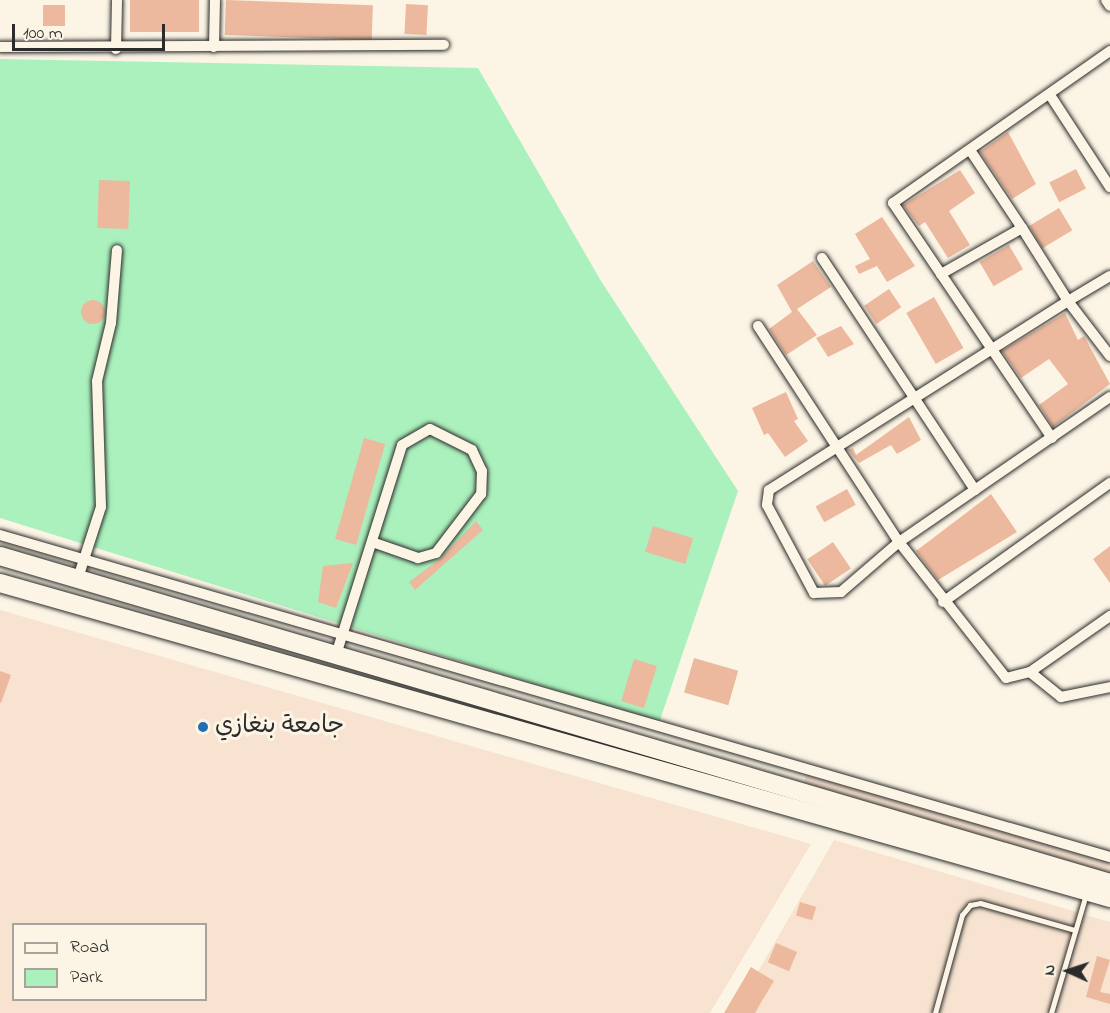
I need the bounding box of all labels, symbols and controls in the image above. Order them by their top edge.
scale bar [15,12,168,50]
text: 100 m [23,21,63,47]
place label: جامعة بنغازي [215,713,344,741]
marker: جامعة بنغازي [196,720,210,734]
legend [12,923,207,1001]
text: Road [70,935,109,961]
north arrow [1038,941,1098,1001]
text: N [1038,964,1062,976]
text: Park [70,965,103,991]

